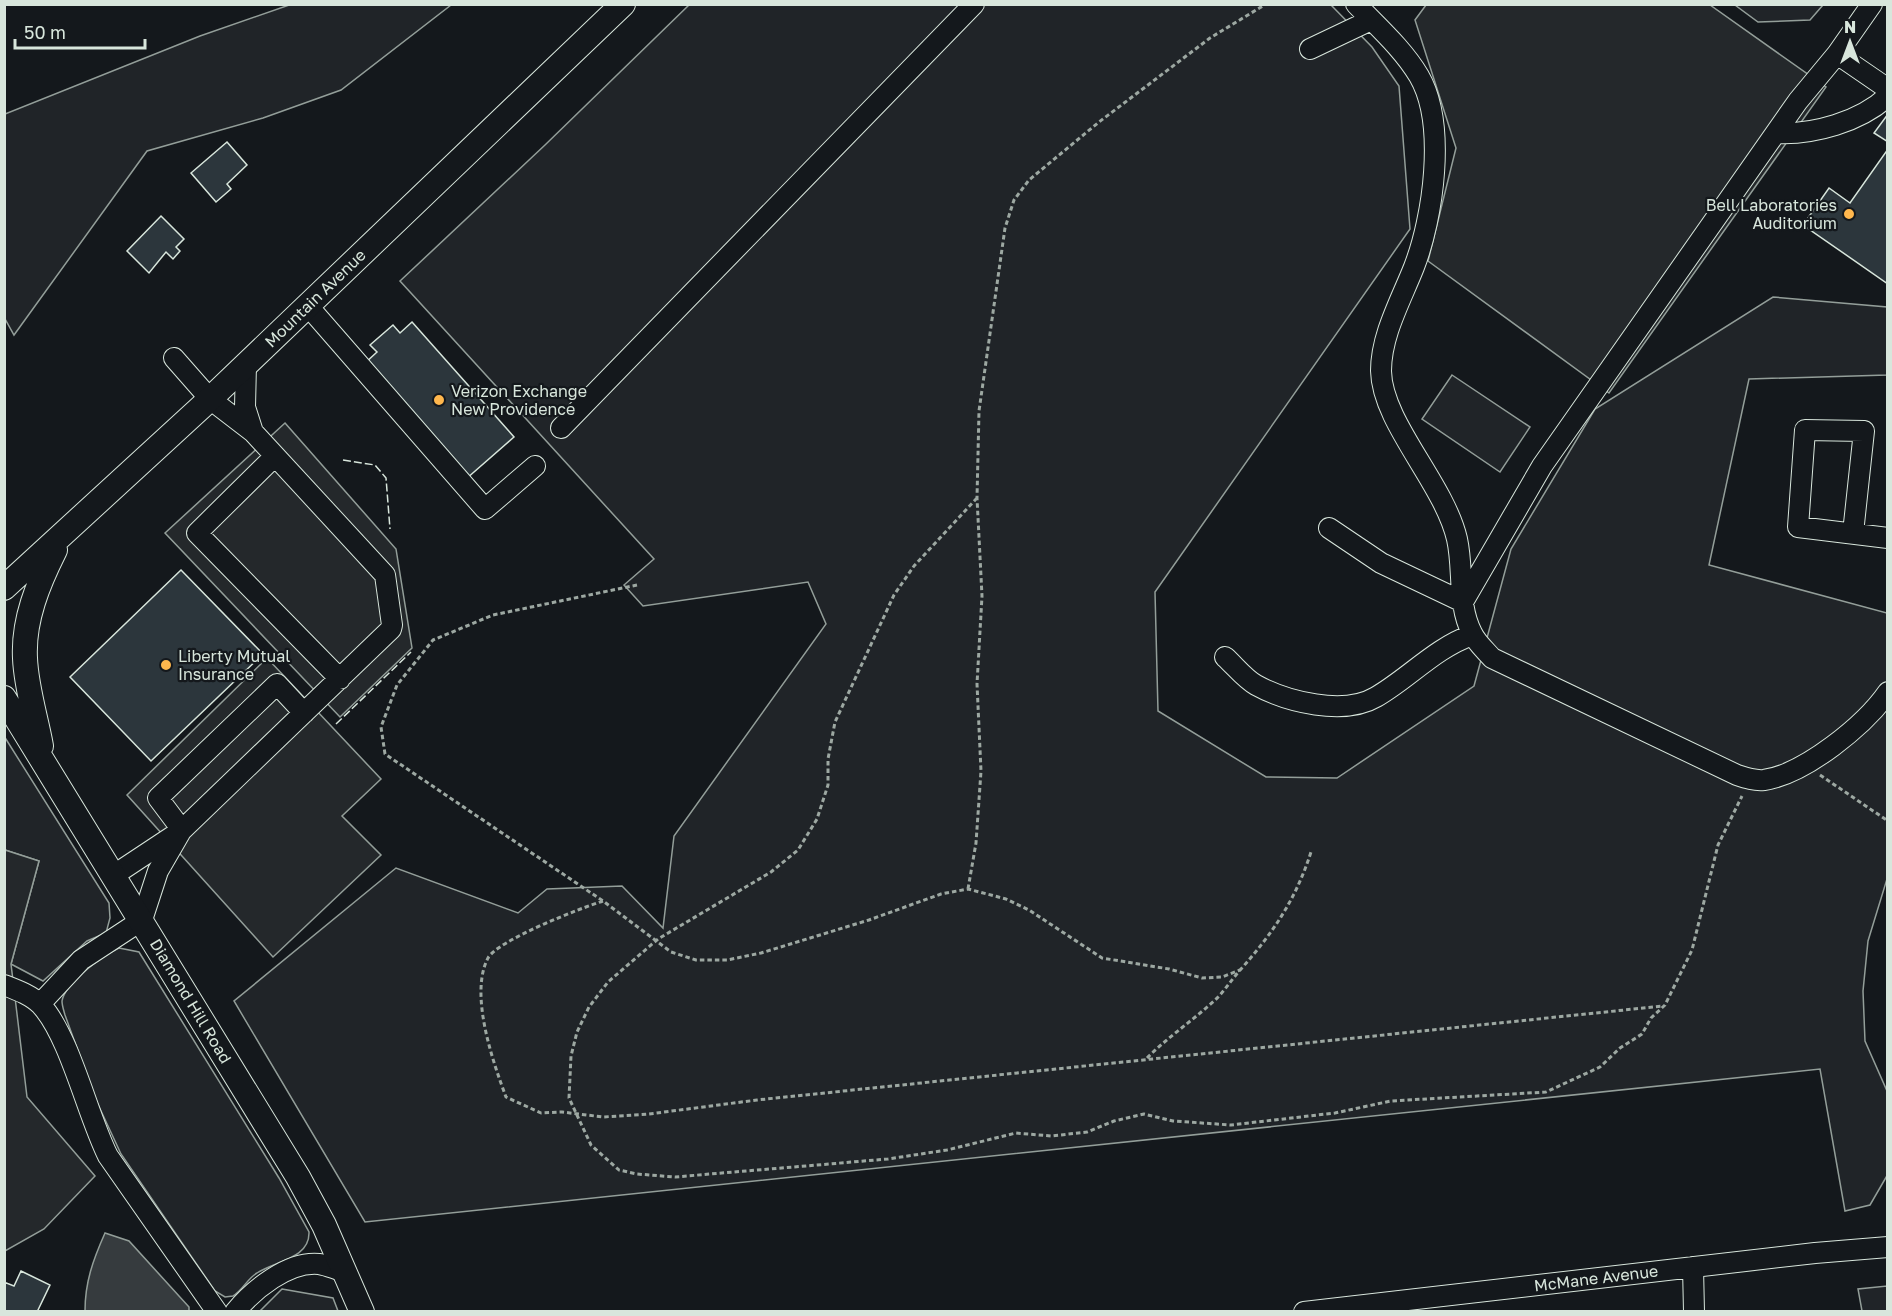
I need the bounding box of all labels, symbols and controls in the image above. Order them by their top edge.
scale bar [15,12,146,50]
north arrow [1820,12,1880,72]
text: N [1844,17,1856,37]
text: 50 m [24,21,66,43]
place label: Bell Laboratories Auditorium [1706,195,1837,233]
marker: Bell Laboratories Auditorium [1842,207,1856,221]
street label: Mountain Avenue [260,245,370,351]
place label: Verizon Exchange New Providence [451,381,587,419]
marker: Verizon Exchange New Providence [432,393,446,407]
place label: Liberty Mutual Insurance [178,646,290,684]
marker: Liberty Mutual Insurance [159,658,173,672]
street label: Diamond Hill Road [146,935,236,1067]
street label: McMane Avenue [1533,1260,1659,1296]

